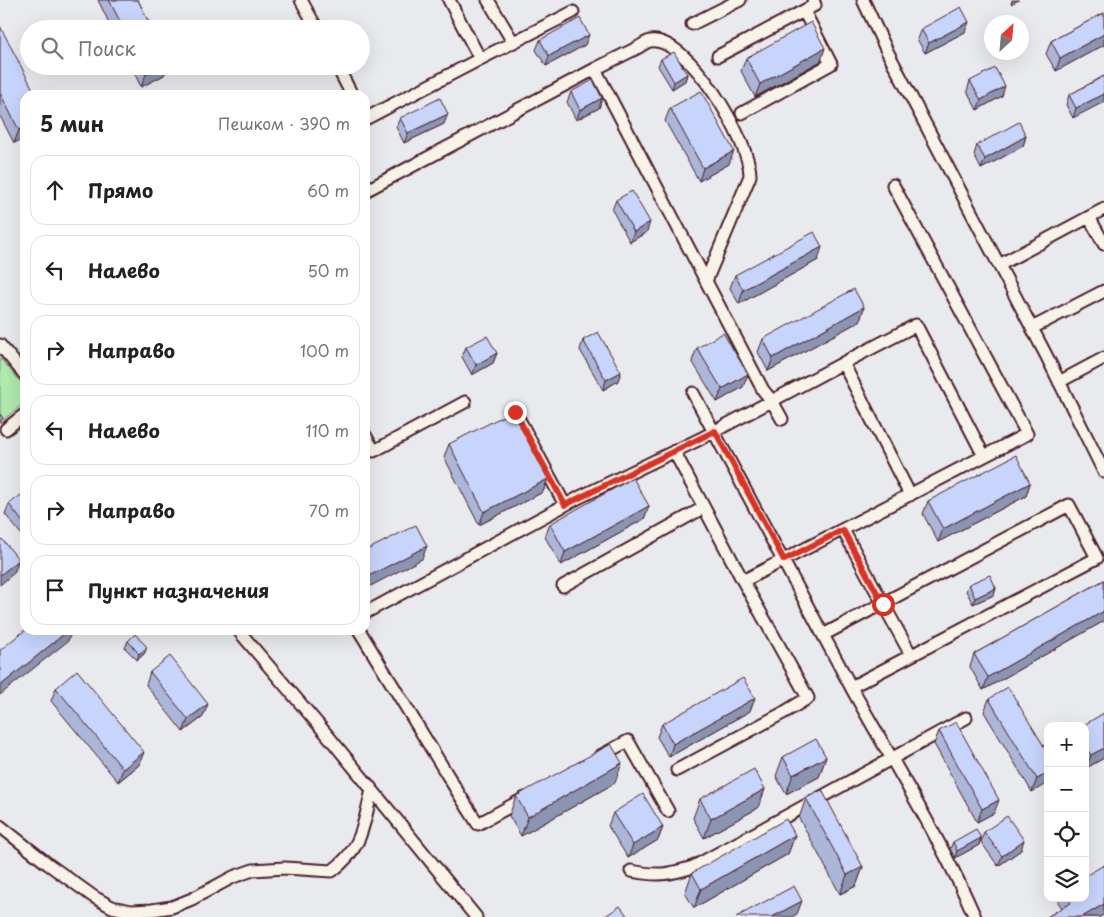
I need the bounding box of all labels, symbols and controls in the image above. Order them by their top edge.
north arrow [984,15,1029,60]
search box [20,20,370,75]
icon: search [38,34,66,62]
text: Поиск [78,34,136,62]
text: 5 мин [40,107,104,139]
text: Пешком · 390 m [218,111,350,135]
icon: ahead [41,176,69,204]
text: Прямо [88,176,153,204]
text: 60 m [307,178,349,202]
icon: left [41,256,69,284]
text: Налево [88,256,160,284]
text: 50 m [308,258,349,282]
icon: right [41,336,69,364]
text: Направо [88,336,175,364]
text: 100 m [300,338,349,362]
route end [504,401,527,424]
icon: left [41,416,69,444]
text: Налево [88,416,160,444]
text: 110 m [306,418,349,442]
icon: right [41,496,69,524]
text: Направо [88,496,175,524]
text: 70 m [309,498,349,522]
icon: arrive [41,576,69,604]
text: Пункт назначения [88,576,269,604]
route start [872,593,895,616]
map controls [1044,722,1089,902]
button: + [1044,722,1089,767]
button: − [1044,767,1089,812]
button: locate [1044,812,1089,857]
button: layers [1044,857,1089,902]

